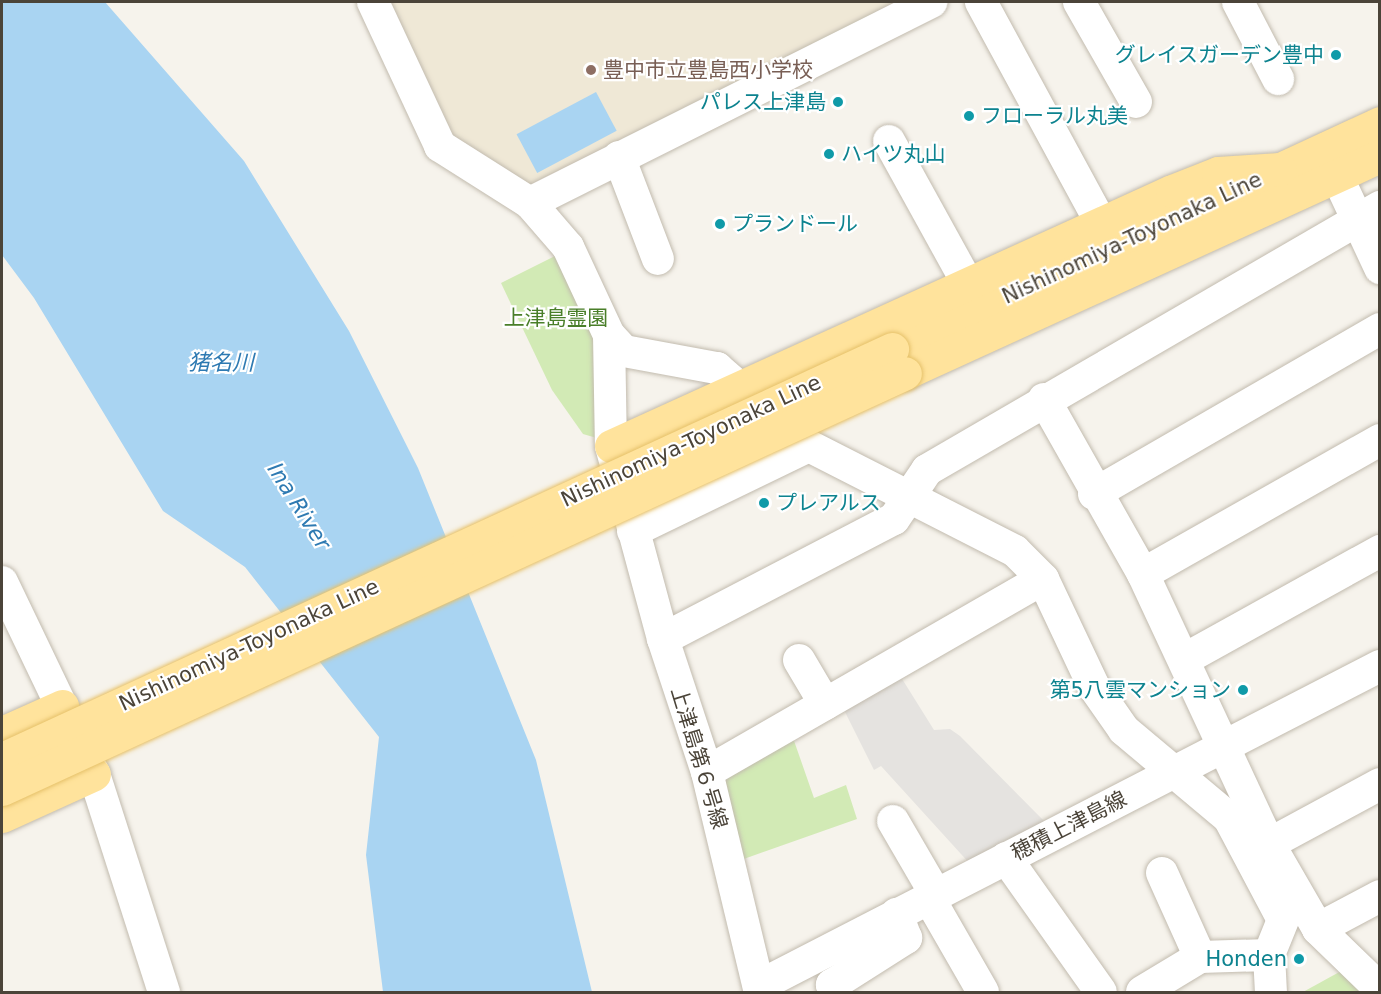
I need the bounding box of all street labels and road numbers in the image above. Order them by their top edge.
street label: Nishinomiya-Toyonaka Line [998,167,1266,309]
street label: Nishinomiya-Toyonaka Line [557,370,825,512]
street label: Nishinomiya-Toyonaka Line [115,574,383,716]
street label: 上津島第６号線 [665,684,733,832]
street label: 穂積上津島線 [1007,786,1131,866]

